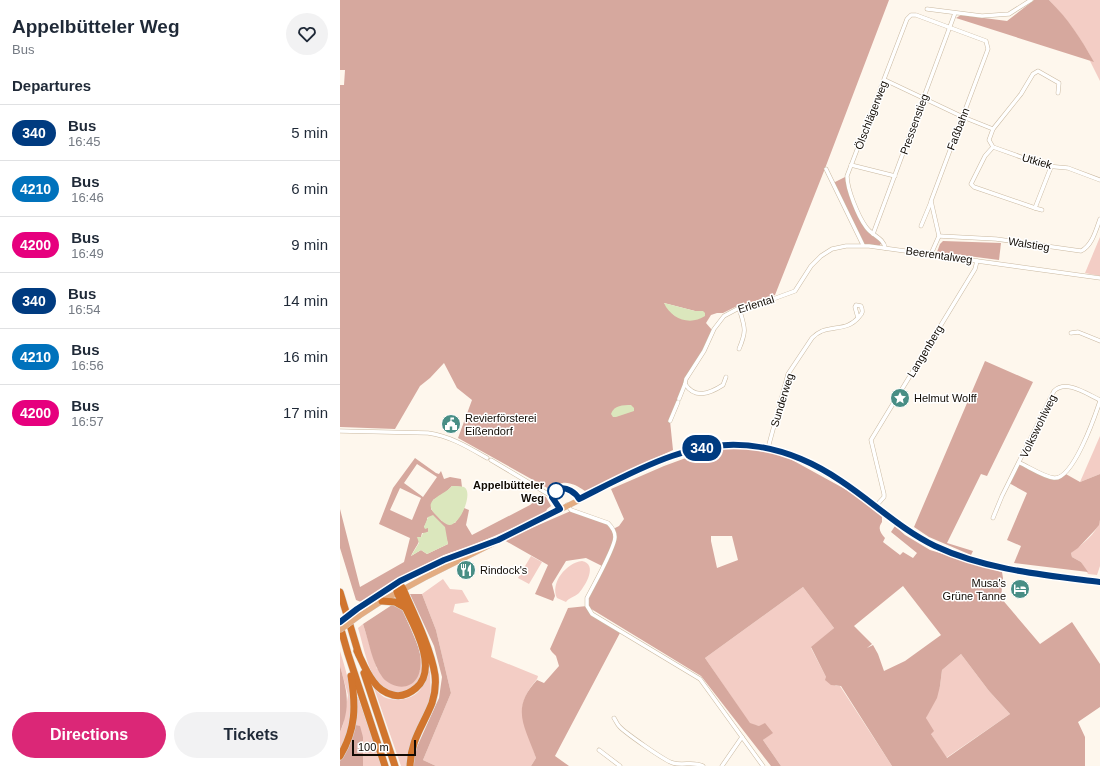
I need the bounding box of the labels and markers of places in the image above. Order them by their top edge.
place icon: Helmut Wolff [889,387,911,409]
place label: Helmut Wolff [914,392,978,404]
place label: Revierförsterei Eißendorf [465,412,537,437]
public building icon: Revierförsterei Eißendorf [440,413,462,435]
place label: Appelbütteler Weg [473,479,545,504]
marker: Appelbütteler Weg [547,482,565,500]
restaurant icon: Rindock's [455,559,477,581]
place label: Rindock's [480,564,528,576]
place label: Musa's Grüne Tanne [943,577,1006,602]
hotel icon: Musa's Grüne Tanne [1009,578,1031,600]

